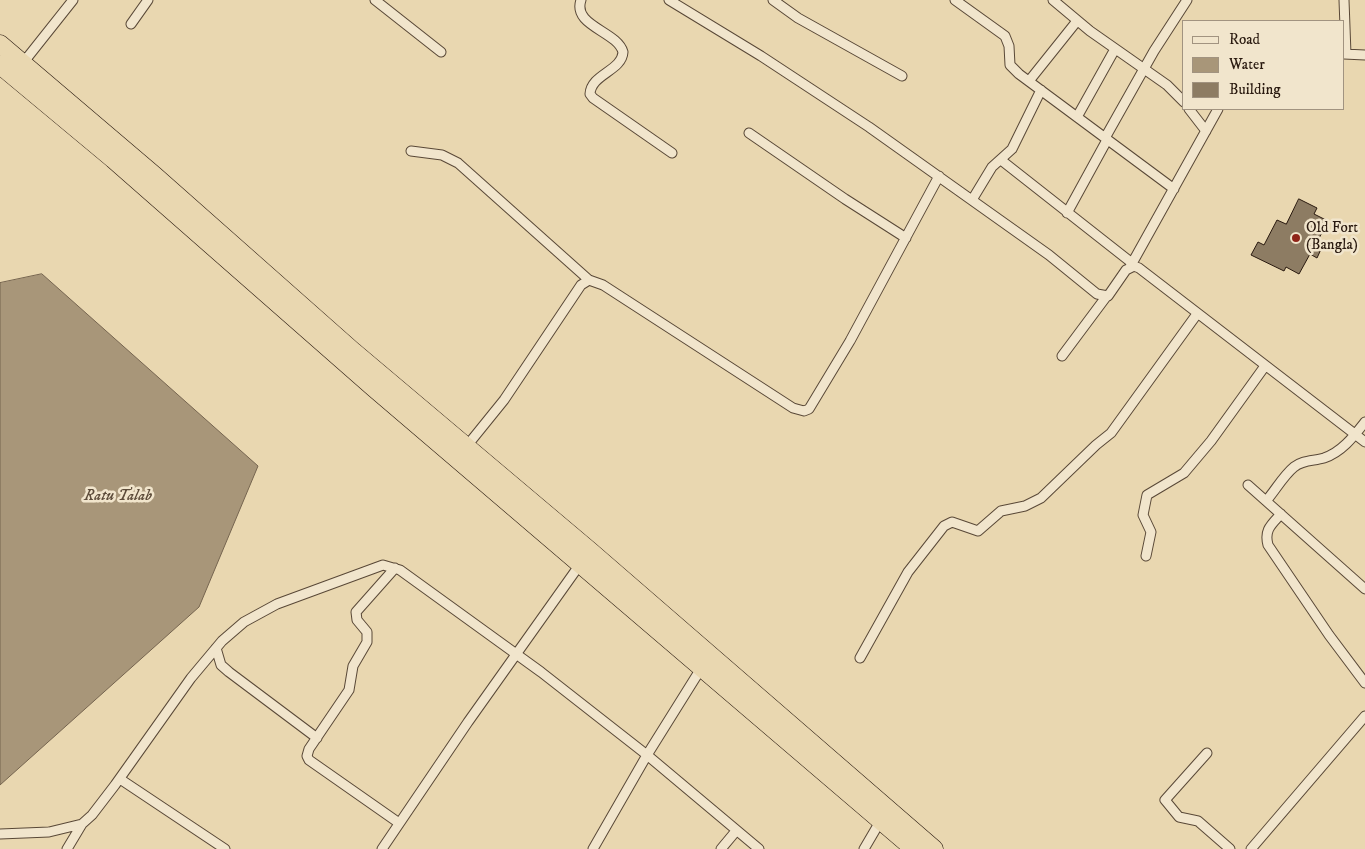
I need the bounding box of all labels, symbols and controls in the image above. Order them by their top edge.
legend [1182,20,1345,110]
text: Road [1229,30,1260,49]
text: Water [1229,55,1265,74]
text: Building [1229,80,1281,99]
place label: Old Fort (Bangla) [1306,220,1358,255]
marker: Old Fort (Bangla) [1290,232,1302,244]
water label: Ratu Talab [84,487,152,507]

